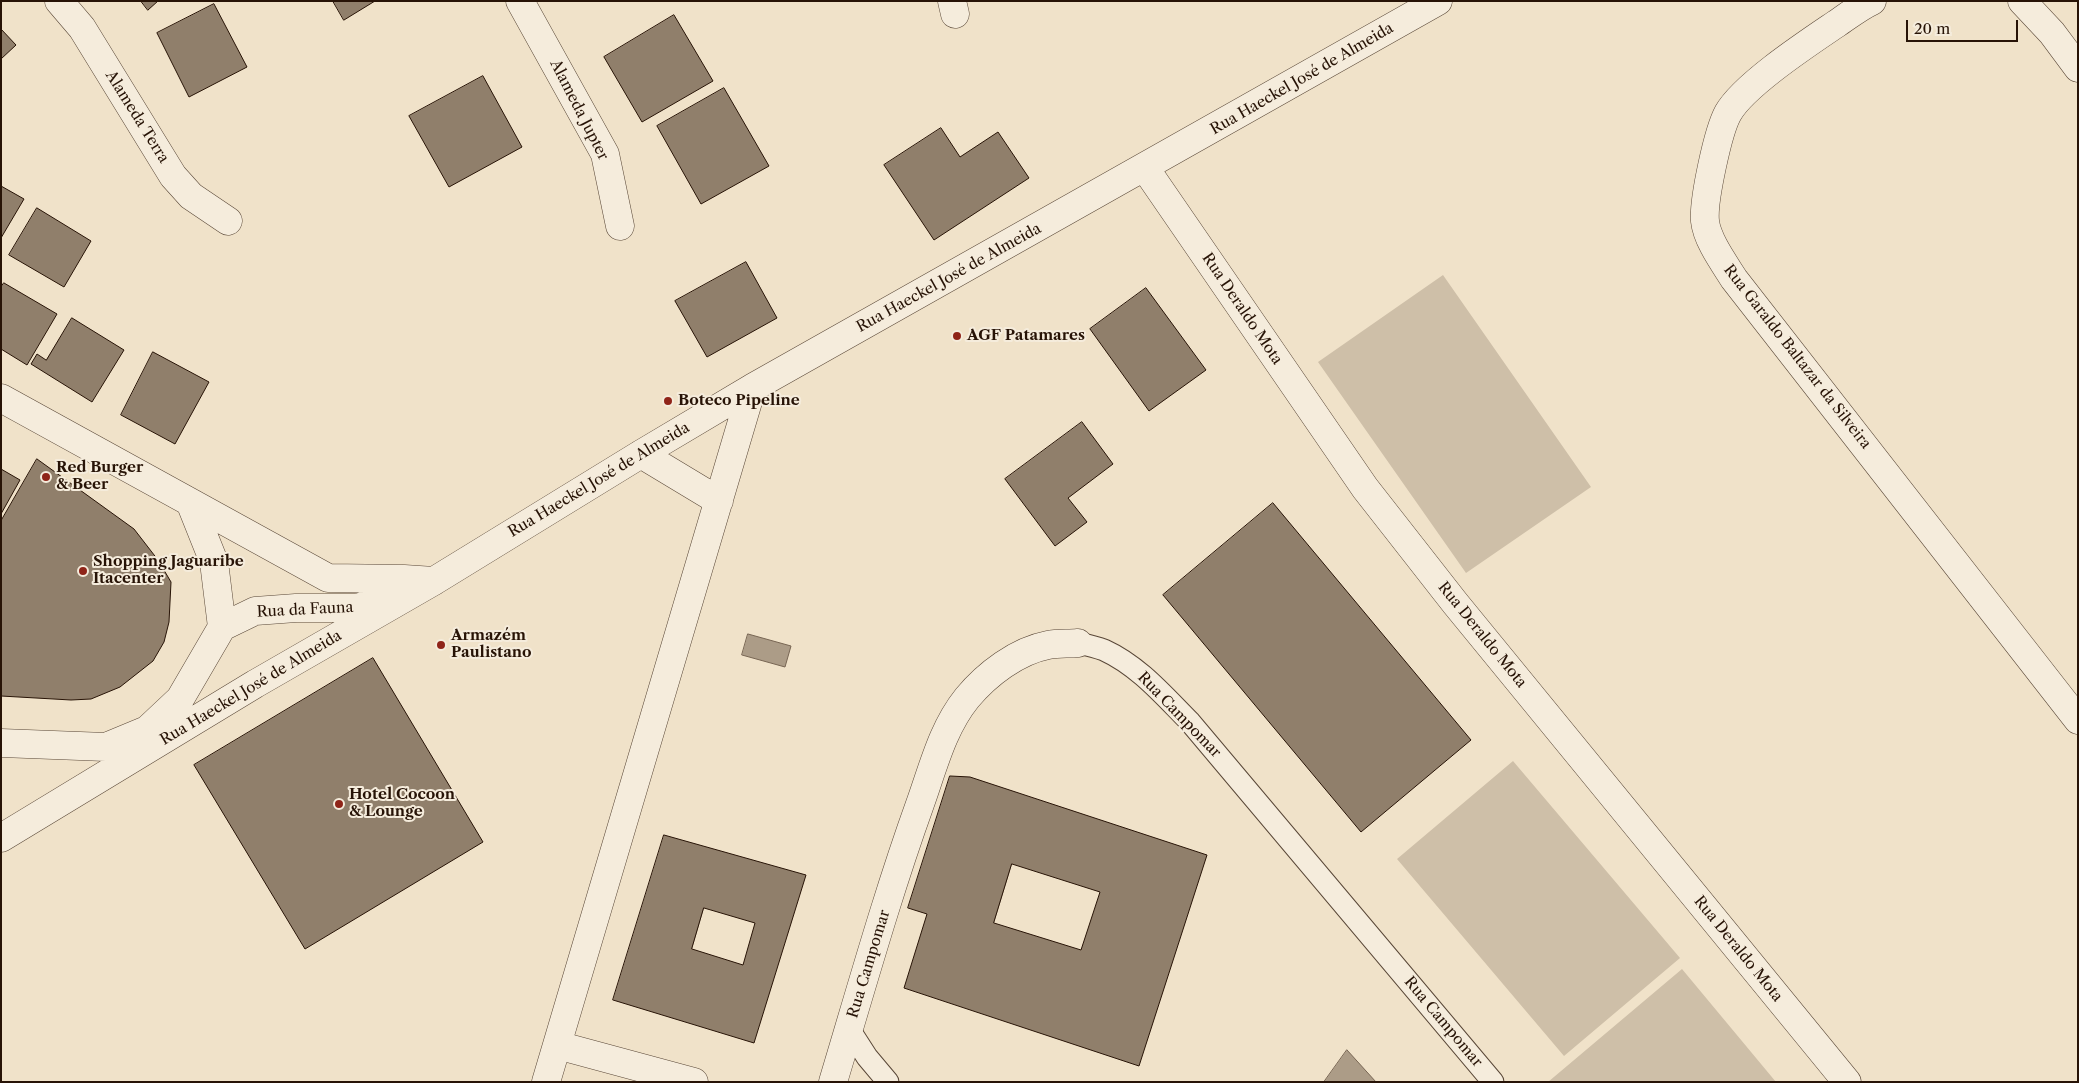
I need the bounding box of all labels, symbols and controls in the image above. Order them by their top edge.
scale bar [1909,10,2022,42]
street label: Rua Haeckel José de Almeida [1207,19,1397,139]
text: 20 m [1914,19,1950,38]
street label: Alameda Jupter [546,57,612,163]
street label: Alameda Terra [101,67,173,167]
street label: Rua Haeckel José de Almeida [854,220,1044,336]
street label: Rua Deraldo Mota [1198,250,1286,368]
street label: Rua Garaldo Baltazar da Silveira [1719,261,1875,453]
place label: AGF Patamares [967,327,1085,345]
marker: AGF Patamares [951,330,963,342]
place label: Boteco Pipeline [678,392,800,410]
marker: Boteco Pipeline [662,395,674,407]
street label: Rua Haeckel José de Almeida [505,419,693,541]
place label: Red Burger & Beer [56,459,143,494]
marker: Red Burger & Beer [40,471,52,483]
place label: Shopping Jaguaribe Itacenter [93,553,244,588]
marker: Shopping Jaguaribe Itacenter [77,565,89,577]
street label: Rua Deraldo Mota [1434,579,1530,691]
street label: Rua da Fauna [256,598,354,622]
street label: Rua Haeckel José de Almeida [157,627,345,749]
place label: Armazém Paulistano [451,627,532,662]
marker: Armazém Paulistano [435,639,447,651]
street label: Rua Campomar [1134,668,1224,762]
place label: Hotel Cocoon & Lounge [349,786,455,821]
marker: Hotel Cocoon & Lounge [333,798,345,810]
street label: Rua Deraldo Mota [1690,893,1786,1005]
street label: Rua Campomar [844,908,894,1020]
street label: Rua Campomar [1400,973,1486,1071]

